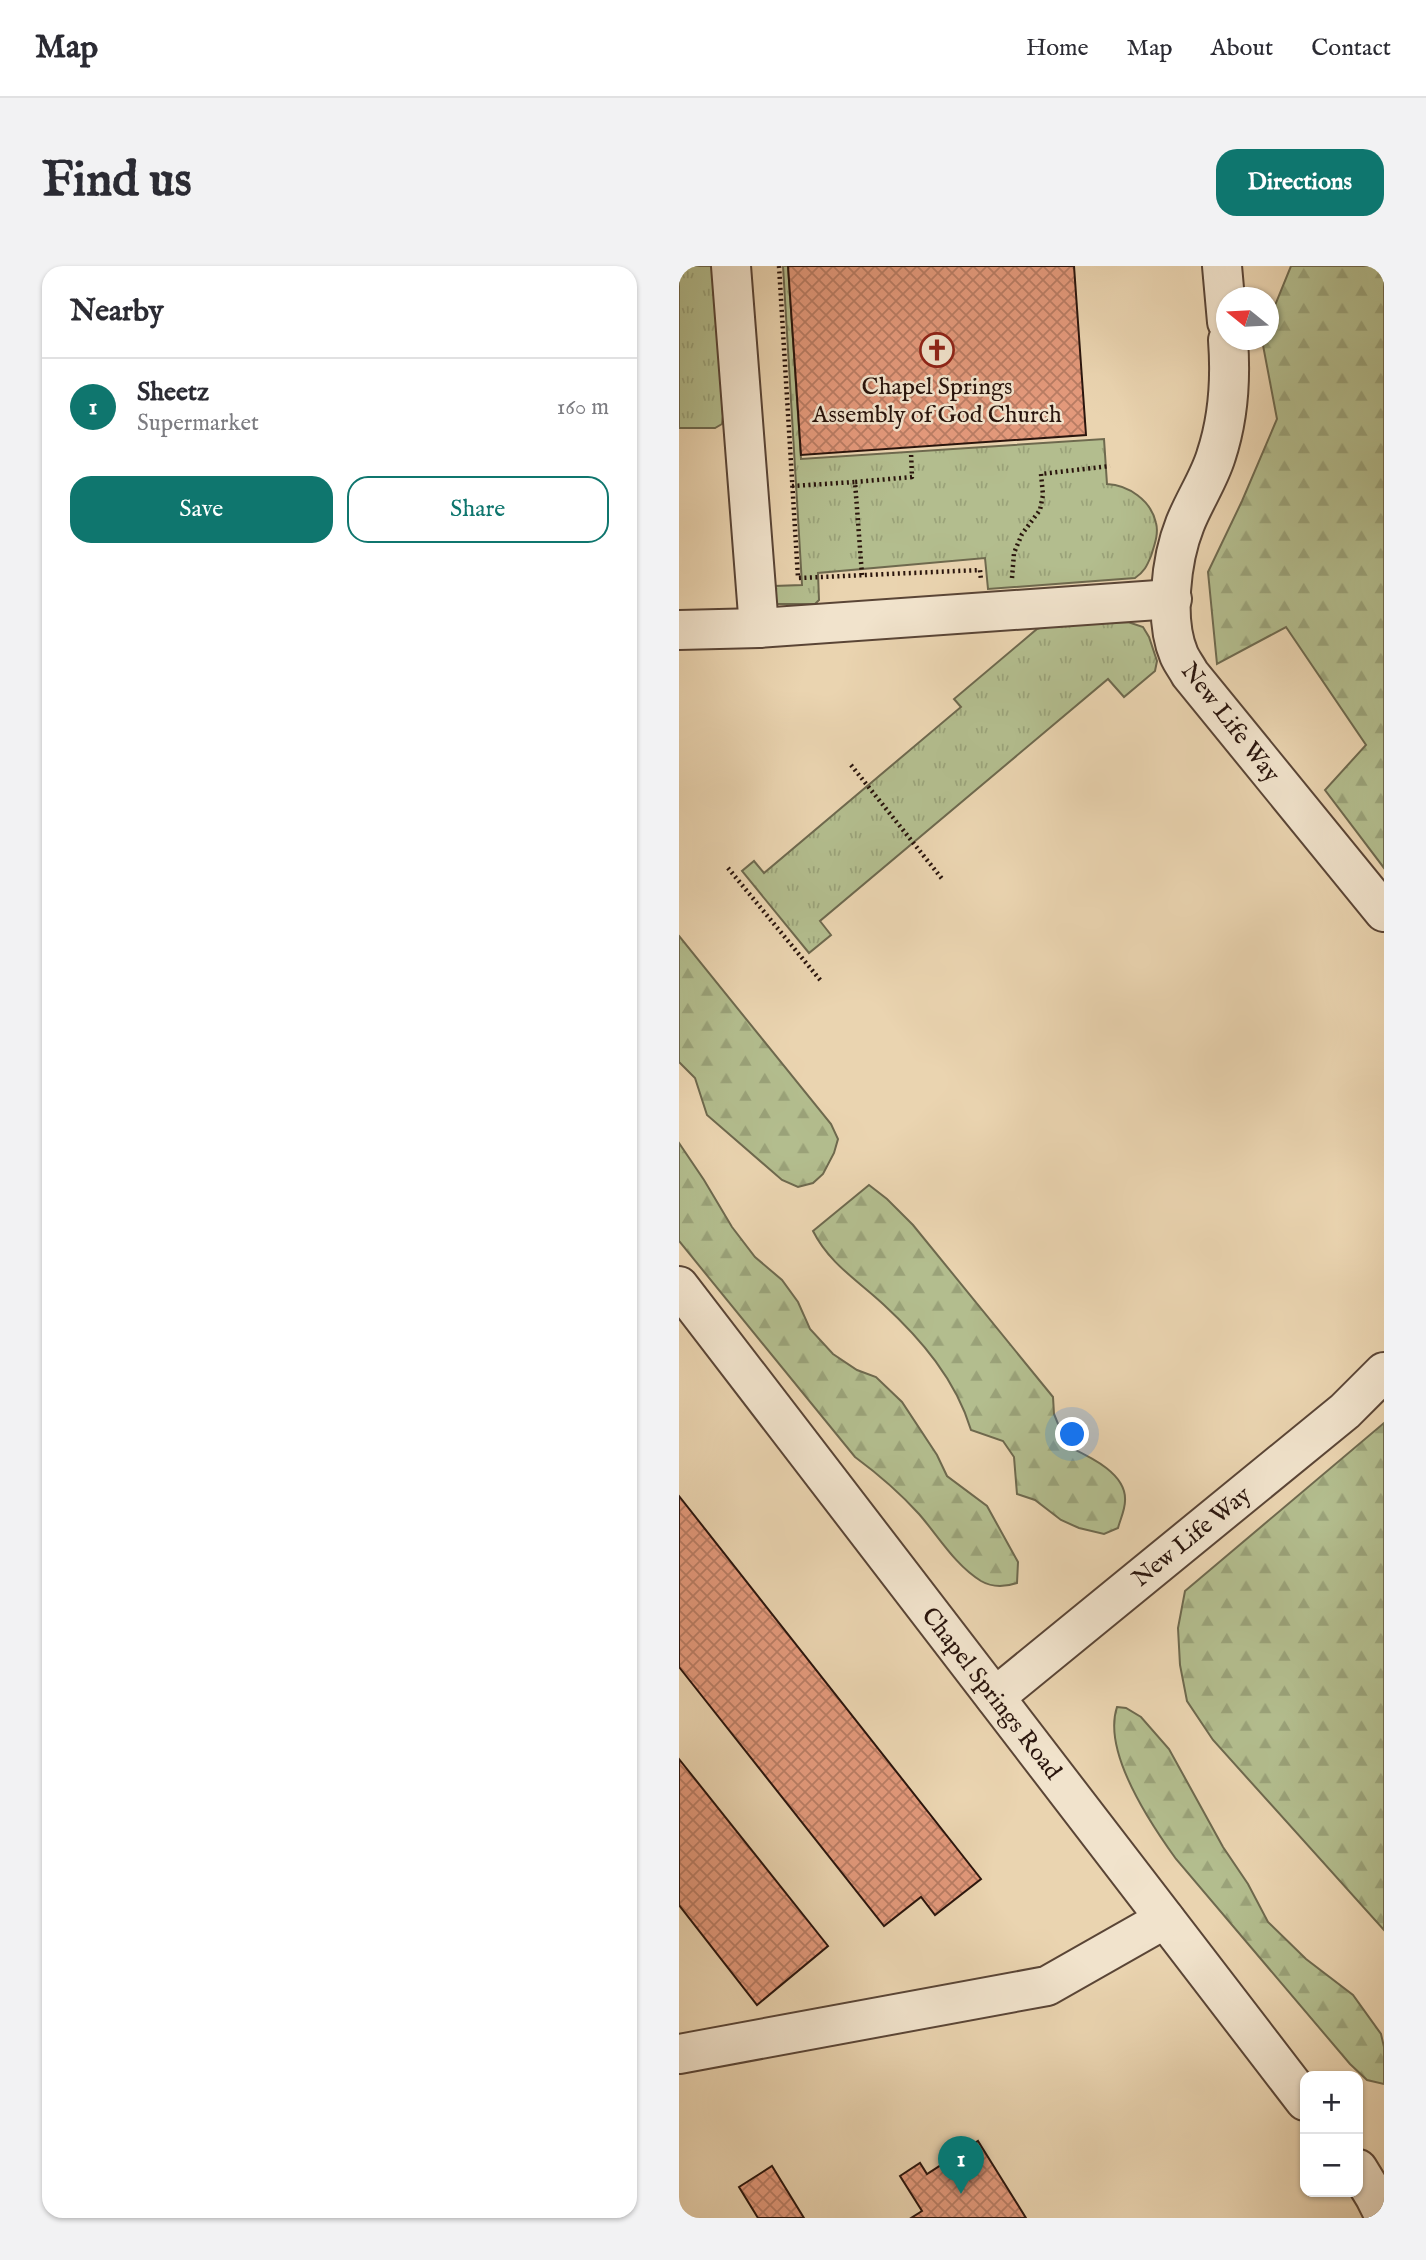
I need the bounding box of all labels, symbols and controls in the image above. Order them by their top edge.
text: Map [35,27,98,69]
text: Home [1026,33,1089,64]
text: Map [1127,33,1173,64]
text: About [1211,33,1273,64]
text: Contact [1311,33,1391,64]
button: Directions [1216,149,1384,216]
text: Find us [42,151,192,213]
north arrow [1216,287,1279,350]
text: Nearby [70,293,163,331]
church icon: Chapel Springs Assembly of God Church [918,331,956,369]
place label: Chapel Springs Assembly of God Church [811,372,1062,431]
text: Sheetz [137,376,209,409]
text: 1 [89,393,97,422]
text: 160 m [557,393,609,422]
text: Supermarket [137,409,259,438]
button: Save [70,476,333,543]
button: Share [347,476,609,543]
street label: New Life Way [1173,657,1286,789]
your location [1055,1417,1089,1451]
street label: New Life Way [1126,1480,1258,1594]
street label: Chapel Springs Road [914,1602,1068,1786]
map controls [1300,2071,1363,2197]
button: + [1300,2071,1363,2134]
button: − [1300,2134,1363,2197]
pin: 1 [938,2136,984,2194]

